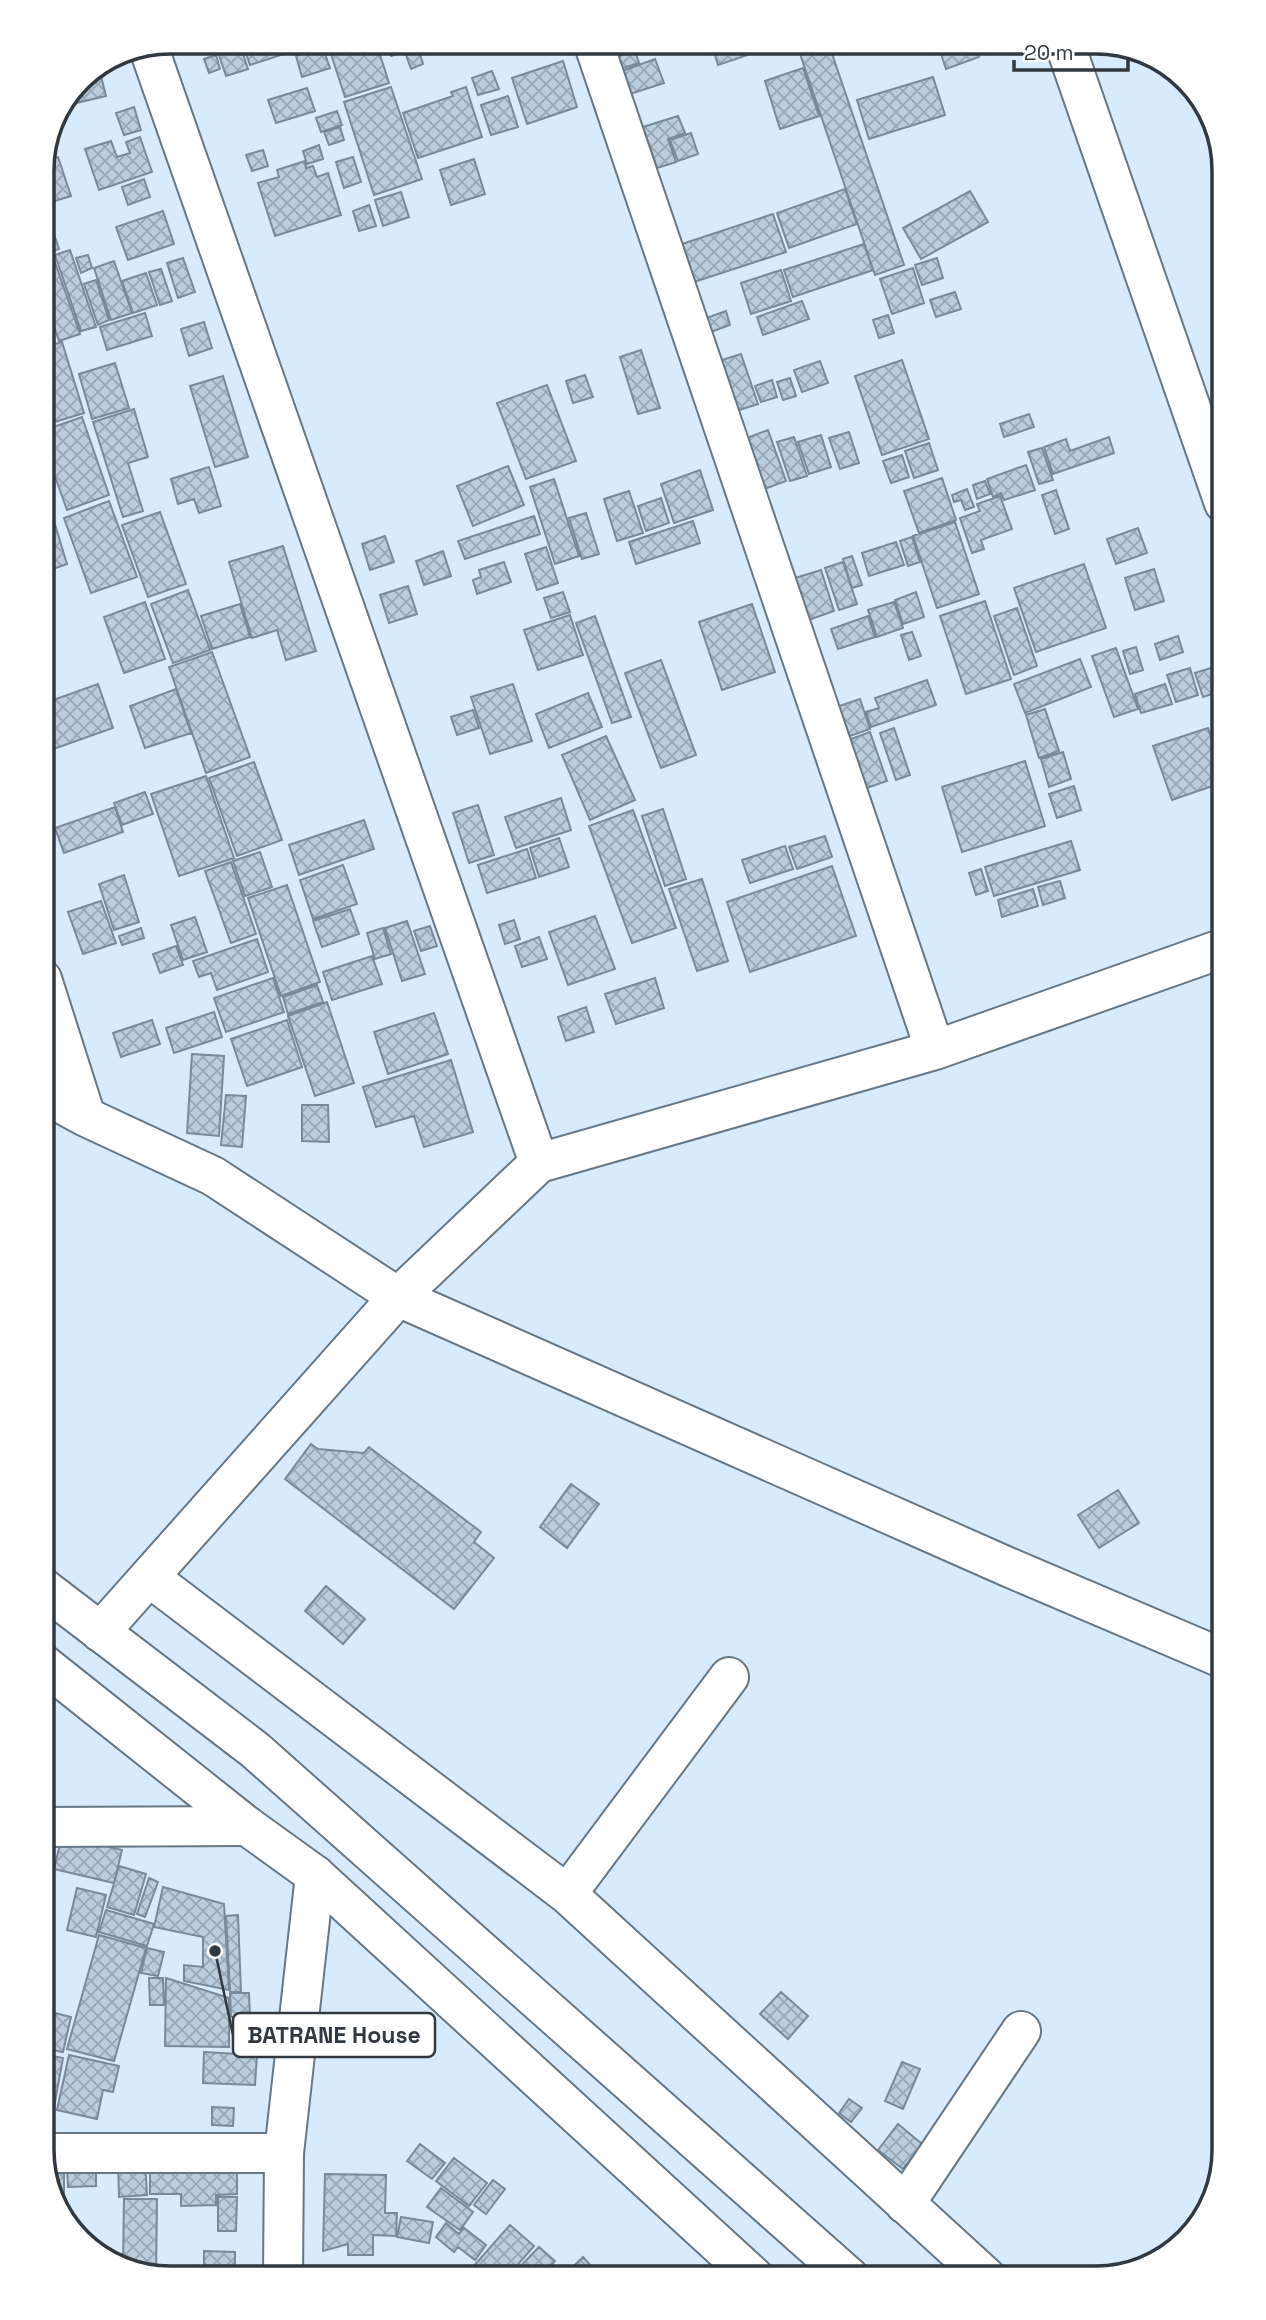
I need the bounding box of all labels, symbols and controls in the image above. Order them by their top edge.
scale bar [1014,28,1128,72]
text: 20 m [1024,39,1074,66]
callout: BATRANE House [233,2013,435,2057]
text: BATRANE House [247,2020,421,2050]

